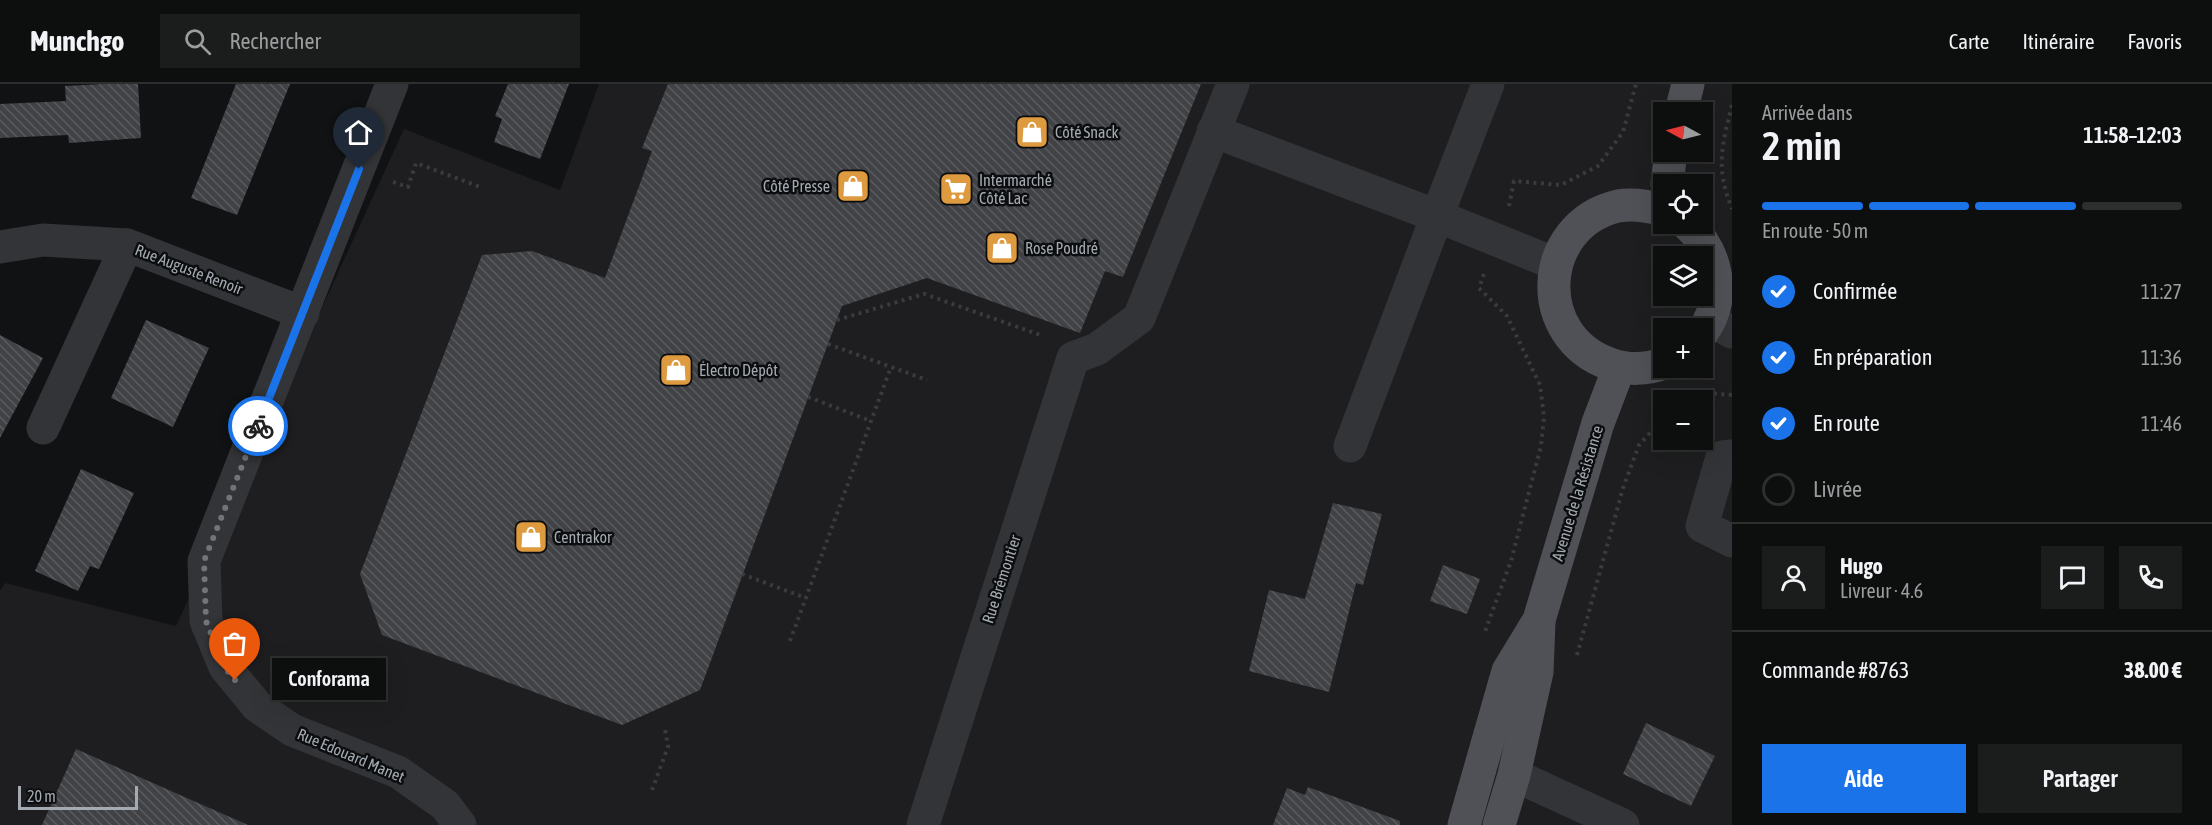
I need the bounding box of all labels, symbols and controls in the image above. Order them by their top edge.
search box [160,14,580,68]
text: Munchgo [30,25,124,57]
icon: search [181,25,214,58]
text: Rechercher [229,28,321,54]
text: Carte [1949,29,1989,53]
text: Itinéraire [2022,29,2094,53]
text: Favoris [2127,29,2182,53]
text: Arrivée dans [1762,101,1853,124]
north arrow [1653,102,1713,162]
map controls [1653,102,1713,450]
pin [333,107,384,169]
shop icon: Côté Snack [1014,114,1050,150]
icon: home [342,116,375,149]
text: 11:58–12:03 [2083,122,2182,148]
place label: Côté Snack [1055,123,1119,141]
text: 2 min [1762,124,1842,168]
shop icon: Côté Presse [835,168,871,204]
supermarket icon: Intermarché Côté Lac [938,171,974,207]
place label: Intermarché Côté Lac [979,171,1052,207]
button: locate [1653,174,1713,234]
place label: Côté Presse [763,177,830,195]
text: En route · 50 m [1762,219,1868,242]
shop icon: Rose Poudré [984,230,1020,266]
place label: Rose Poudré [1025,239,1098,257]
street label: Rue Auguste Renoir [132,240,246,299]
button: layers [1653,246,1713,306]
icon: check [1762,275,1795,308]
text: Confirmée [1813,278,1897,304]
text: 11:27 [2141,280,2182,303]
button: + [1653,318,1713,378]
icon: check [1762,341,1795,374]
text: En préparation [1813,344,1932,370]
text: 11:36 [2141,346,2182,369]
shop icon: Électro Dépôt [658,352,694,388]
place label: Électro Dépôt [699,361,778,380]
button: − [1653,390,1713,450]
courier [228,396,288,456]
icon: check [1762,407,1795,440]
icon: bike [242,410,275,443]
text: En route [1813,410,1880,436]
text: 11:46 [2141,412,2182,435]
street label: Avenue de la Résistance [1548,423,1606,563]
text: Livrée [1813,476,1862,502]
shop icon: Centrakor [513,519,549,555]
place label: Centrakor [554,528,612,546]
street label: Rue Brémontier [978,532,1024,625]
button: person [1762,546,1825,609]
button: chat [2041,546,2104,609]
button: phone [2119,546,2182,609]
text: Hugo [1840,553,1883,579]
text: Livreur · 4.6 [1840,579,1923,602]
pin [209,618,260,680]
icon: bag [218,627,251,660]
text: Commande #8763 [1762,657,1909,683]
text: 38.00 € [2124,657,2182,683]
callout: Conforama [271,659,385,701]
text: Conforama [288,667,370,690]
street label: Rue Edouard Manet [295,724,408,786]
button: Aide [1762,744,1966,813]
button: Partager [1978,744,2182,813]
scale bar [18,783,138,810]
text: 20 m [27,787,56,805]

